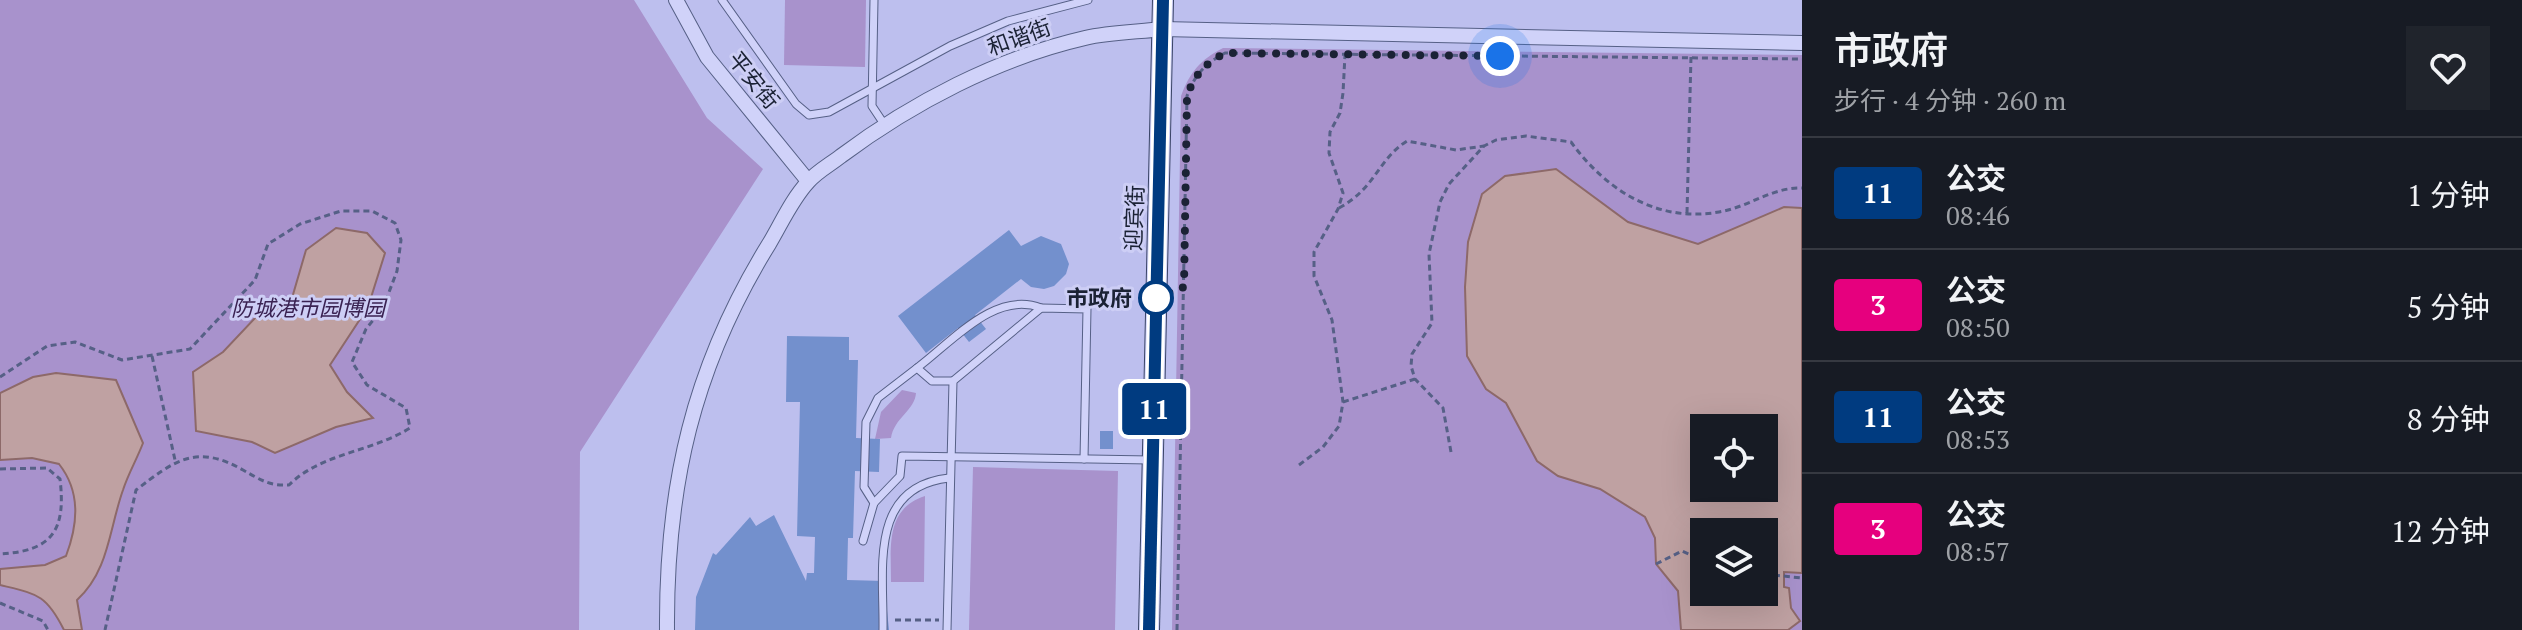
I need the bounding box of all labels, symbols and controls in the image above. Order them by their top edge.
street label: 和谐街 [983,12,1055,61]
text: 市政府 [1834,25,1948,75]
button: heart [2406,26,2490,110]
your location [1480,36,1520,76]
street label: 平安街 [722,45,786,114]
text: 步行 · 4 分钟 · 260 m [1834,83,2066,117]
text: 公交 [1946,158,2006,198]
text: 11 [1862,174,1894,211]
text: 1 分钟 [2407,175,2490,215]
street label: 迎宾街 [1118,184,1149,251]
text: 08:46 [1946,198,2010,232]
text: 公交 [1946,270,2006,310]
marker: 市政府 [1139,281,1173,315]
place label: 市政府 [1066,283,1132,312]
text: 3 [1870,286,1886,323]
text: 5 分钟 [2407,287,2490,327]
park label: 防城港市园博园 [231,293,388,322]
text: 08:50 [1946,310,2010,344]
text: 公交 [1946,382,2006,422]
line badge: 11 [1118,383,1190,435]
text: 11 [1138,390,1170,427]
text: 11 [1862,398,1894,435]
text: 8 分钟 [2407,399,2490,439]
map controls [1690,414,1778,606]
button: locate [1690,414,1778,502]
text: 08:53 [1946,422,2010,456]
text: 公交 [1946,494,2006,534]
text: 3 [1870,510,1886,547]
text: 12 分钟 [2391,511,2490,551]
button: layers [1690,518,1778,606]
text: 08:57 [1946,534,2010,568]

